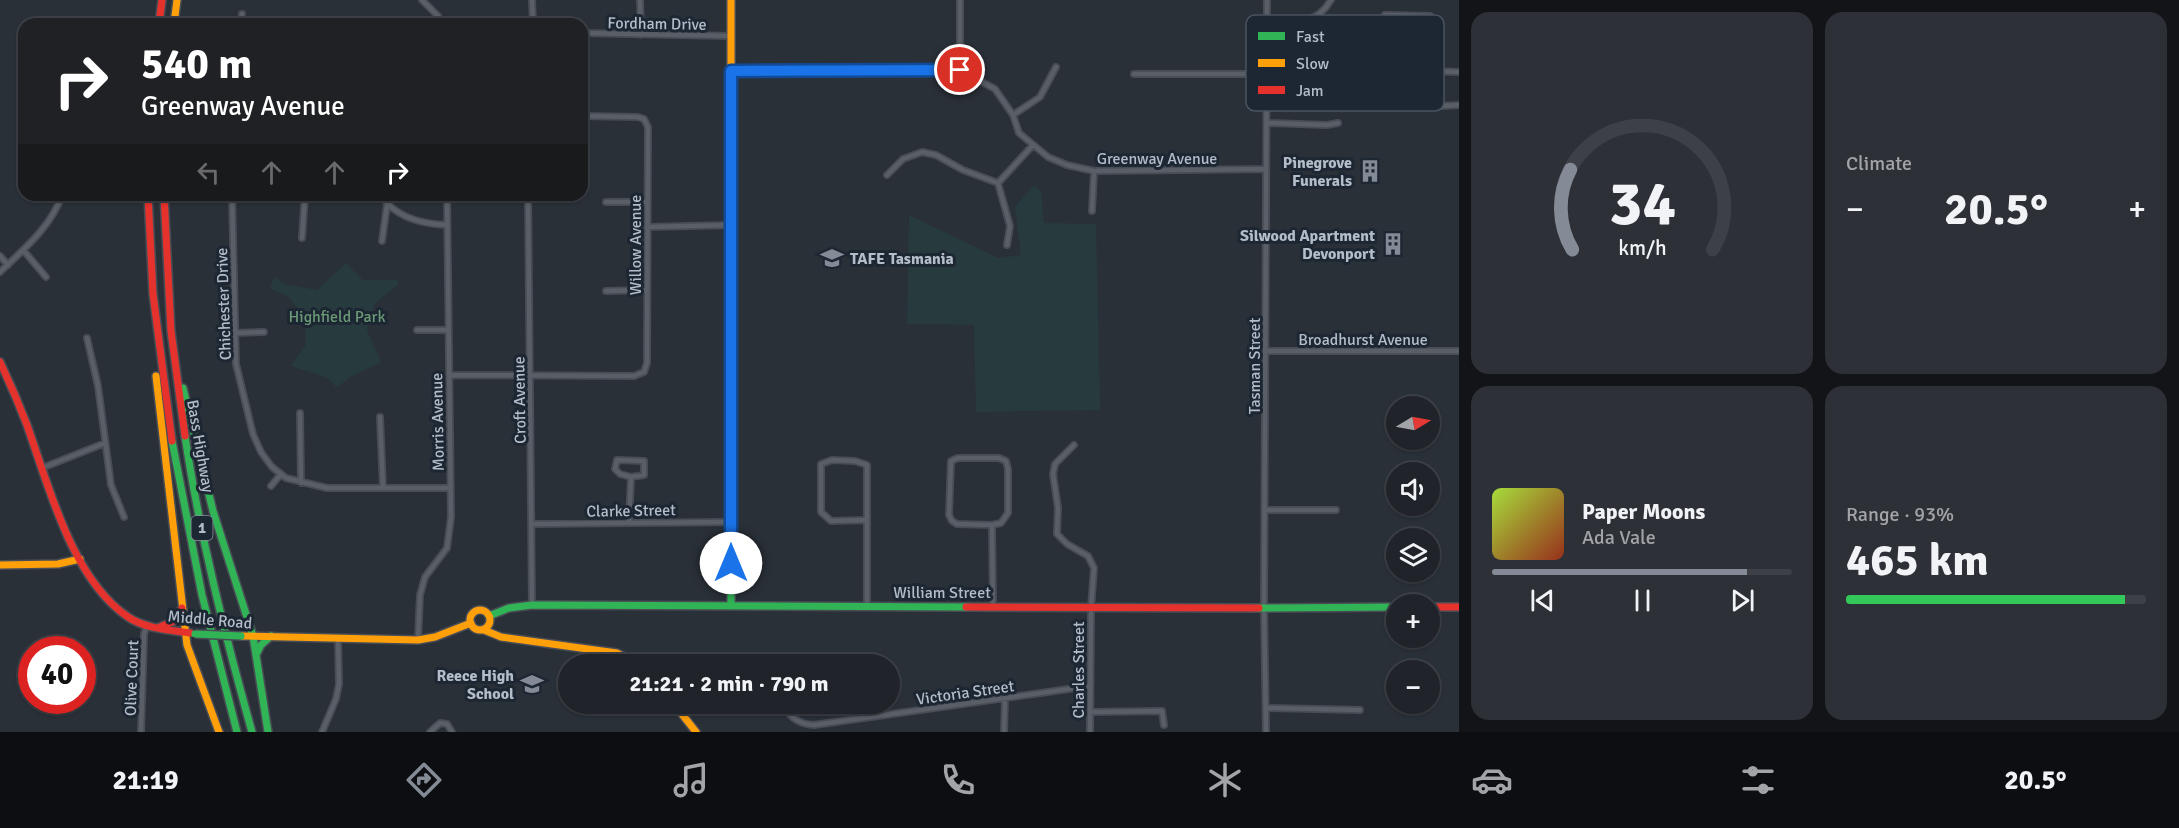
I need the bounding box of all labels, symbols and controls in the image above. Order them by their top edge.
street label: Fordham Drive [607,13,707,35]
legend [1246,15,1444,111]
text: Fast [1296,27,1325,47]
text: 540 m [141,39,252,90]
icon: right [42,42,120,120]
pin [934,44,985,95]
icon: arrive [943,53,976,86]
text: Slow [1296,54,1330,74]
text: Jam [1296,81,1324,101]
text: Greenway Avenue [141,90,345,123]
street label: Greenway Avenue [1097,149,1217,169]
text: Climate [1846,151,1912,176]
place label: Pinegrove Funerals [1283,153,1352,191]
icon: left [192,156,225,189]
icon: ahead [255,156,288,189]
icon: ahead [318,156,351,189]
icon: right [381,156,414,189]
building icon: Pinegrove Funerals [1357,158,1383,184]
text: 34 [1608,165,1676,242]
text: 20.5° [1944,182,2048,237]
text: − [1846,189,1864,230]
text: + [2128,189,2146,230]
street label: Willow Avenue [626,195,646,295]
place label: Silwood Apartment Devonport [1240,226,1375,264]
building icon: Silwood Apartment Devonport [1380,231,1406,257]
text: km/h [1618,235,1666,261]
school or university icon: TAFE Tasmania [819,245,845,271]
street label: Chichester Drive [212,247,236,361]
place label: TAFE Tasmania [850,249,954,269]
park label: Highfield Park [289,307,385,327]
street label: Tasman Street [1245,317,1265,414]
street label: Broadhurst Avenue [1298,330,1428,350]
street label: Croft Avenue [509,356,531,444]
street label: Morris Avenue [427,373,449,471]
north arrow [1386,396,1440,450]
map controls [1386,396,1440,714]
street label: Bass Highway [182,398,218,495]
button: sound [1386,462,1440,516]
text: Paper Moons [1582,498,1705,525]
street label: Clarke Street [586,500,676,522]
text: Range · 93% [1846,502,1954,527]
road number: 1 [192,516,212,540]
text: Ada Vale [1582,525,1656,550]
button: layers [1386,528,1440,582]
position arrow [699,531,763,595]
text: 465 km [1846,533,1989,588]
street label: William Street [893,583,991,603]
icon: previous [1526,584,1559,617]
icon: pause [1626,584,1659,617]
icon: next [1726,584,1759,617]
button: + [1386,594,1440,648]
street label: Middle Road [167,606,253,634]
street label: Charles Street [1069,621,1089,719]
speed limit sign: 40 [18,636,96,714]
street label: Olive Court [121,639,143,717]
button: − [1386,660,1440,714]
place label: Reece High School [437,666,514,704]
text: 21:21 · 2 min · 790 m [629,670,829,697]
school or university icon: Reece High School [519,671,545,697]
street label: Victoria Street [915,676,1016,710]
icon: directions [403,759,445,801]
icon: music [670,759,712,801]
icon: phone [937,759,979,801]
icon: climate [1204,759,1246,801]
icon: car [1471,759,1513,801]
icon: filters [1737,759,1779,801]
text: 21:19 [112,764,179,797]
text: 20.5° [2004,764,2067,797]

